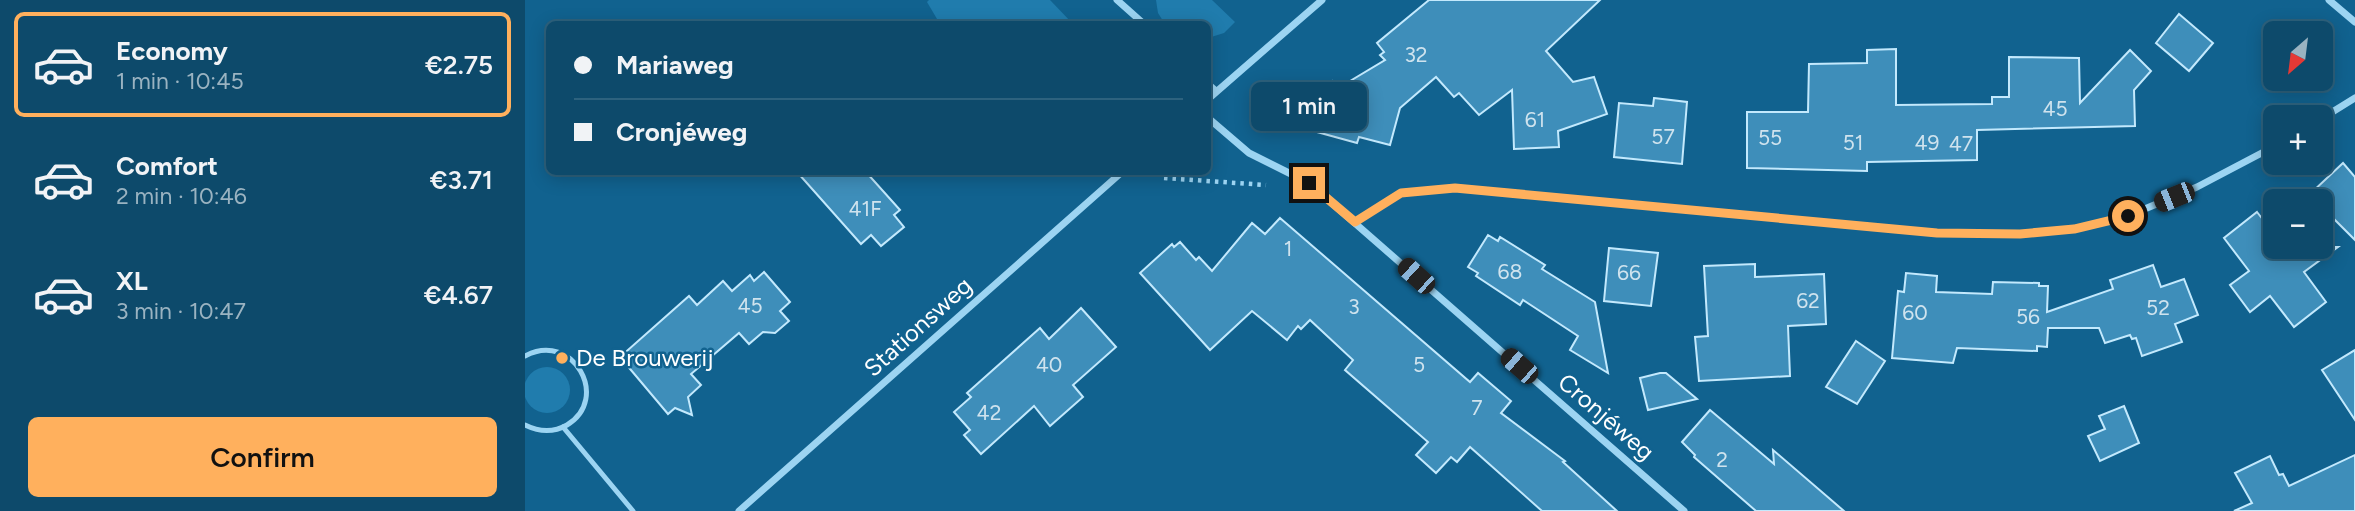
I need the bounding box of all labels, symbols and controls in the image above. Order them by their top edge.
north arrow [2263,21,2333,91]
map controls [2263,21,2333,259]
icon: car [32,33,95,96]
text: Economy [116,35,228,67]
house number: 32 [1404,42,1428,67]
text: €2.75 [425,49,493,81]
text: Mariaweg [616,49,734,81]
text: 1 min · 10:45 [116,67,244,95]
callout: 1 min [1251,82,1367,130]
text: 1 min [1282,92,1336,120]
house number: 45 [2042,96,2068,121]
button: + [2263,105,2333,175]
house number: 61 [1525,107,1545,132]
text: Cronjéweg [616,116,747,148]
house number: 57 [1651,124,1675,149]
house number: 55 [1758,125,1782,150]
house number: 51 [1843,130,1863,155]
house number: 49 [1915,130,1939,155]
house number: 47 [1949,131,1973,156]
icon: car [32,148,95,211]
text: Comfort [116,150,218,182]
text: €3.71 [430,164,493,196]
route end [1293,167,1325,199]
car [2151,179,2198,215]
text: 2 min · 10:46 [116,182,247,210]
button: − [2263,189,2333,259]
house number: 41F [848,196,882,221]
route start [2112,200,2144,232]
house number: 1 [1284,236,1292,261]
car [1394,254,1439,298]
house number: 68 [1498,259,1522,284]
house number: 66 [1617,260,1641,285]
icon: car [32,263,95,326]
text: XL [116,265,148,297]
street label: Stationsweg [858,271,977,383]
text: €4.67 [424,279,493,311]
house number: 62 [1796,288,1820,313]
house number: 45 [737,293,763,318]
house number: 3 [1348,294,1360,319]
house number: 52 [2146,295,2170,320]
text: 3 min · 10:47 [116,297,246,325]
house number: 60 [1902,300,1928,325]
house number: 56 [2016,304,2040,329]
place label: De Brouwerij [576,343,713,372]
car [1497,344,1542,388]
marker: De Brouwerij [554,350,570,366]
house number: 40 [1036,352,1062,377]
house number: 5 [1413,352,1425,377]
street label: Cronjéweg [1552,367,1660,466]
house number: 7 [1471,395,1483,420]
house number: 42 [977,400,1001,425]
button: Confirm [28,417,497,497]
house number: 2 [1716,447,1728,472]

